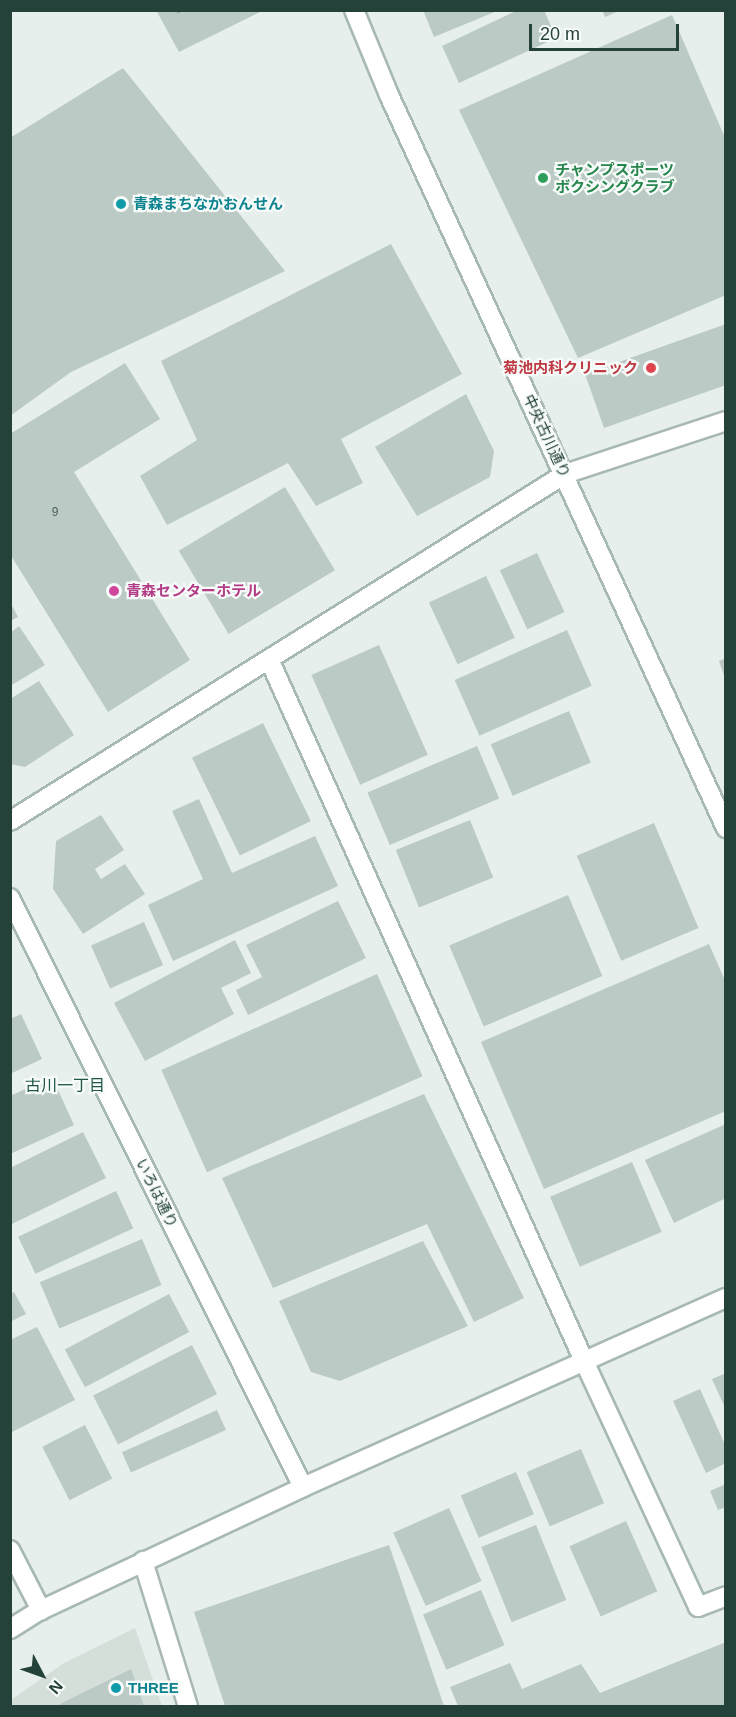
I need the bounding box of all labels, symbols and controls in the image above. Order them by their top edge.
scale bar [532,12,682,50]
text: 20 m [540,24,580,44]
place label: チャンプスポーツ ボクシングクラブ [555,160,675,195]
marker: チャンプスポーツ ボクシングクラブ [536,171,550,185]
place label: 青森まちなかおんせん [133,195,283,213]
marker: 青森まちなかおんせん [114,197,128,211]
place label: 菊池内科クリニック [503,359,638,377]
marker: 菊池内科クリニック [642,359,660,377]
street label: 中央古川通り [520,391,574,481]
house number: 9 [52,506,58,520]
place label: 青森センターホテル [126,582,261,600]
marker: 青森センターホテル [107,584,121,598]
district label: 古川一丁目 [25,1076,105,1096]
street label: いろは通り [132,1155,182,1231]
north arrow [12,1645,72,1705]
text: N [46,1677,66,1697]
place label: THREE [128,1679,179,1697]
marker: THREE [109,1681,123,1695]

